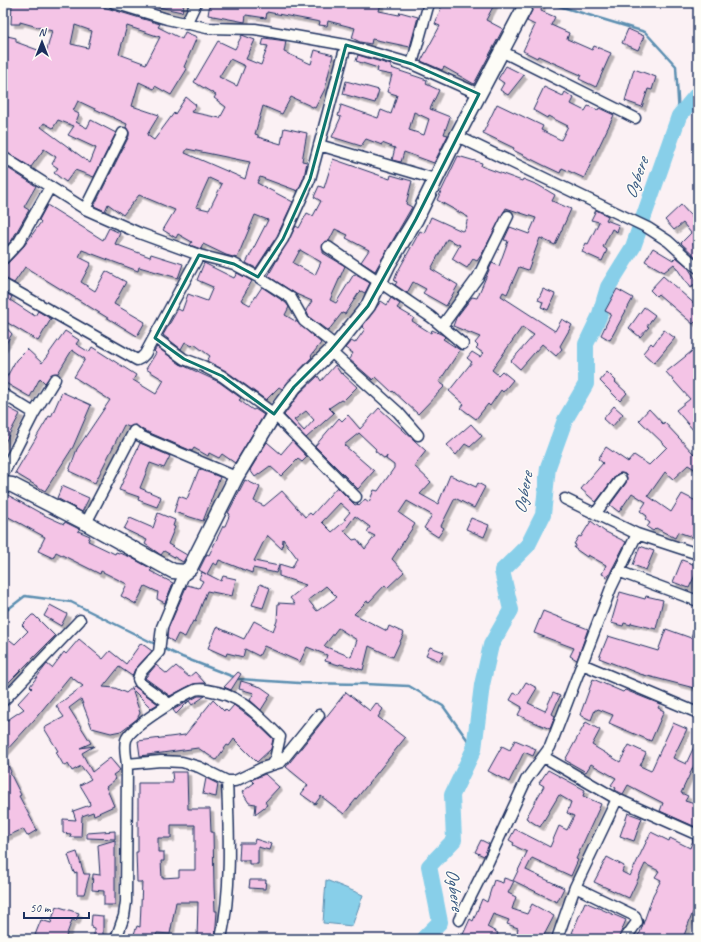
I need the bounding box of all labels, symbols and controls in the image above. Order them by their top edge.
north arrow [22,22,62,62]
text: N [39,25,48,39]
water label: Ogbere [619,152,654,201]
water label: Ogbere [509,467,538,515]
water label: Ogbere [441,867,469,914]
scale bar [24,894,89,920]
text: 50 m [30,900,52,916]

